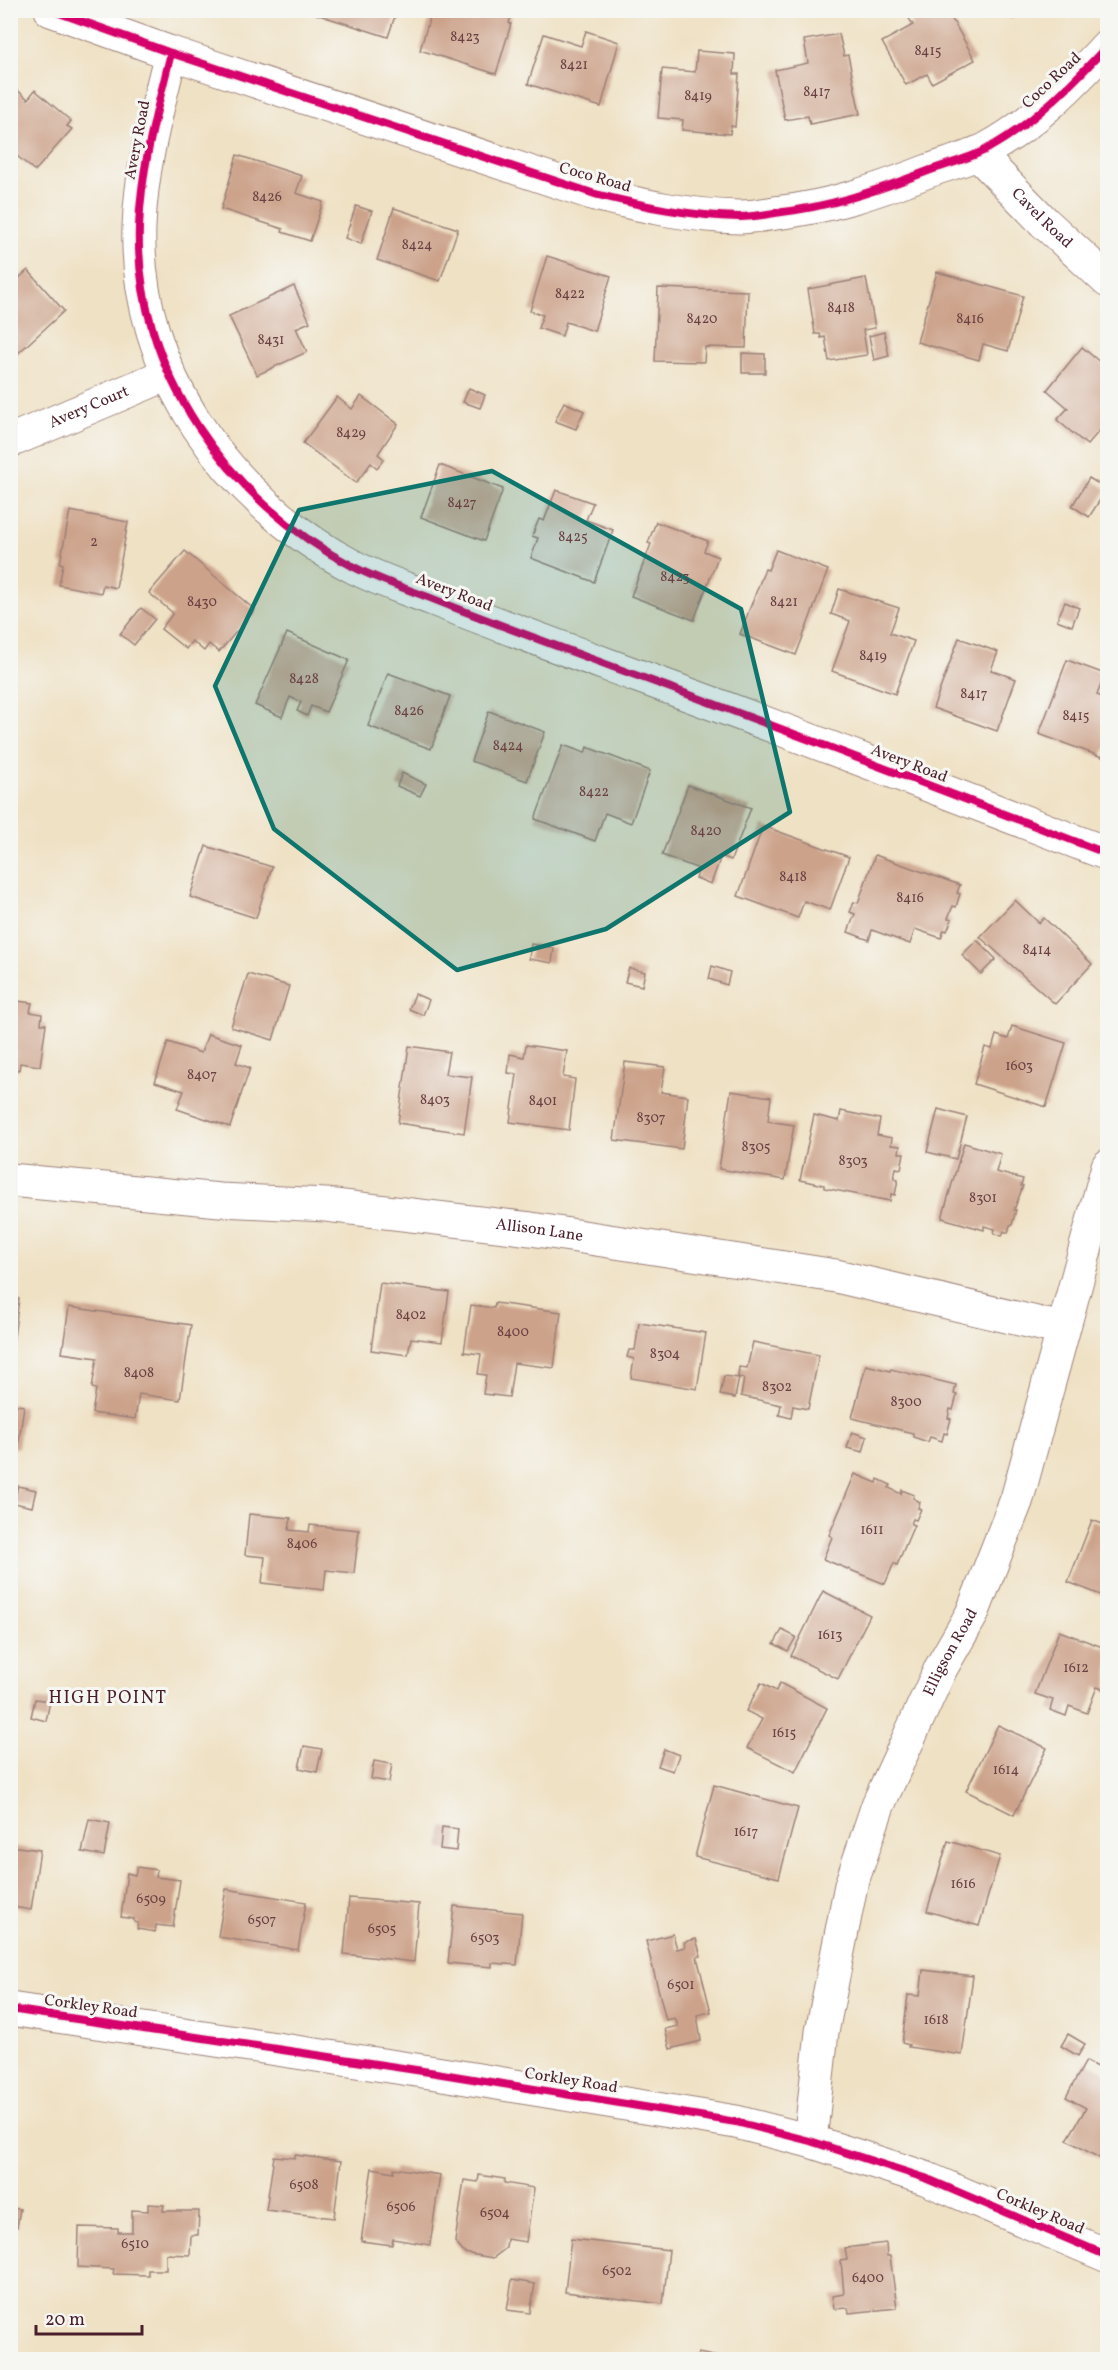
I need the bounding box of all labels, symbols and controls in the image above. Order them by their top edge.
house number: 8423 [450,28,480,47]
house number: 8415 [914,42,942,61]
street label: Coco Road [1017,48,1087,114]
house number: 8421 [560,56,588,75]
house number: 8417 [803,83,831,102]
house number: 8419 [684,87,712,106]
street label: Avery Road [120,98,156,182]
street label: Coco Road [556,157,634,199]
street label: Cavel Road [1006,183,1077,254]
house number: 8426 [252,188,282,207]
house number: 8424 [402,236,432,255]
house number: 8422 [555,285,585,304]
house number: 8418 [827,299,855,318]
house number: 8420 [687,310,717,329]
house number: 8416 [956,310,984,329]
house number: 8431 [257,331,285,350]
street label: Avery Court [46,381,133,434]
house number: 8429 [336,424,366,443]
house number: 8427 [447,494,477,513]
house number: 8425 [558,528,588,547]
house number: 2 [90,533,98,552]
street label: Avery Road [413,568,495,618]
house number: 8423 [660,568,690,587]
house number: 8430 [187,593,217,612]
house number: 8421 [770,593,798,612]
house number: 8419 [859,647,887,666]
house number: 8428 [289,670,319,689]
house number: 8417 [960,685,988,704]
house number: 8426 [394,702,424,721]
house number: 8415 [1062,707,1090,726]
house number: 8424 [493,737,523,756]
street label: Avery Road [868,739,950,789]
house number: 8422 [579,783,609,802]
house number: 8420 [691,822,721,841]
house number: 8418 [779,868,807,887]
house number: 8416 [896,889,924,908]
house number: 8414 [1023,941,1051,960]
house number: 1603 [1005,1057,1033,1076]
house number: 8407 [187,1066,217,1085]
house number: 8403 [420,1091,450,1110]
house number: 8401 [529,1092,557,1111]
house number: 8307 [636,1109,666,1128]
house number: 8305 [741,1138,771,1157]
house number: 8303 [838,1152,868,1171]
house number: 8301 [969,1189,997,1208]
street label: Allison Lane [495,1214,585,1248]
house number: 8402 [396,1306,426,1325]
house number: 8400 [497,1323,529,1342]
house number: 8304 [650,1345,680,1364]
house number: 8408 [124,1364,154,1383]
house number: 8302 [762,1378,792,1397]
house number: 8300 [890,1393,922,1412]
house number: 1611 [860,1521,884,1540]
house number: 8406 [287,1535,317,1554]
street label: Elligson Road [918,1605,984,1700]
house number: 1613 [817,1626,843,1645]
house number: 1612 [1063,1659,1089,1678]
district label: HIGH POINT [48,1686,168,1711]
house number: 1615 [772,1724,796,1743]
house number: 1614 [993,1761,1019,1780]
house number: 1617 [734,1823,759,1842]
house number: 1616 [950,1875,976,1894]
house number: 6509 [136,1890,166,1909]
house number: 6507 [248,1911,277,1930]
house number: 6505 [368,1920,396,1939]
house number: 6503 [471,1929,499,1948]
house number: 6501 [667,1976,695,1995]
street label: Corkley Road [43,1990,139,2024]
house number: 1618 [923,2011,949,2030]
street label: Corkley Road [523,2063,619,2099]
house number: 6508 [289,2176,319,2195]
street label: Corkley Road [992,2183,1088,2241]
house number: 6506 [386,2198,416,2217]
house number: 6504 [480,2204,510,2223]
house number: 6510 [121,2235,149,2254]
house number: 6502 [602,2262,632,2281]
house number: 6400 [852,2269,884,2288]
scale bar [36,2298,142,2336]
text: 20 m [45,2308,85,2333]

